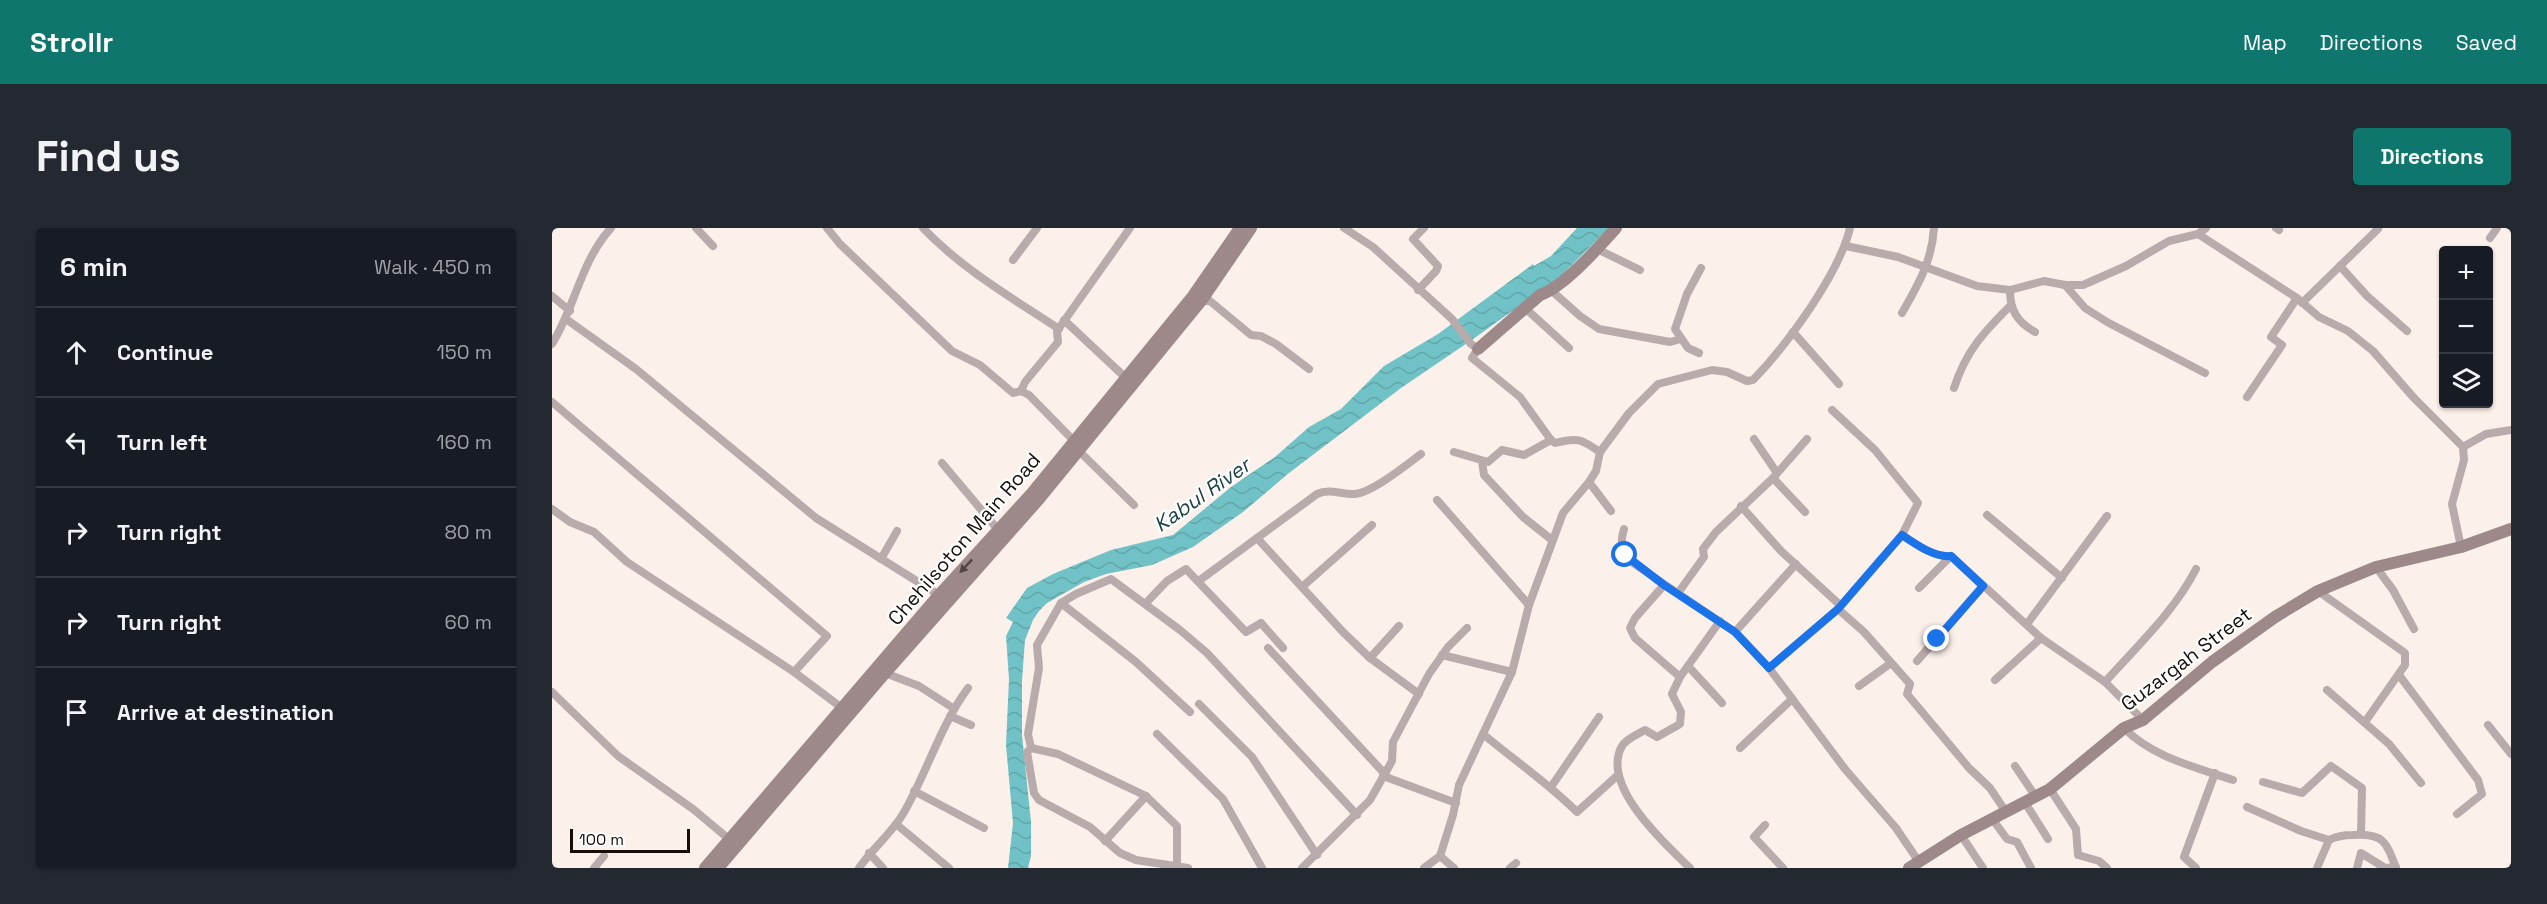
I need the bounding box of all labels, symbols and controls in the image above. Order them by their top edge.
text: Strollr [30,24,113,60]
text: Map [2243,29,2287,56]
text: Directions [2320,29,2423,56]
text: Saved [2456,29,2517,56]
button: Directions [2353,128,2511,185]
text: Find us [36,130,181,183]
map controls [2439,246,2493,408]
button: + [2439,246,2493,300]
text: 6 min [60,250,128,284]
text: Walk · 450 m [374,254,492,280]
button: − [2439,300,2493,354]
icon: ahead [60,336,93,369]
text: Continue [117,338,213,366]
text: 150 m [437,339,492,365]
button: layers [2439,354,2493,408]
icon: left [60,426,93,459]
text: Turn left [117,428,207,456]
text: 160 m [436,429,492,455]
street label: Chehilsoton Main Road [882,447,1046,631]
water label: Kabul River [1148,450,1257,538]
icon: right [60,516,93,549]
text: Turn right [117,518,222,546]
text: 80 m [444,519,492,545]
route start [1611,541,1637,567]
one-way arrow [959,559,973,573]
street label: Guzargah Street [2115,601,2257,717]
icon: right [60,606,93,639]
text: Turn right [117,608,222,636]
text: 60 m [445,609,492,635]
route end [1923,625,1949,651]
icon: arrive [60,696,93,729]
text: Arrive at destination [117,698,334,726]
scale bar [570,826,690,854]
text: 100 m [579,829,624,850]

